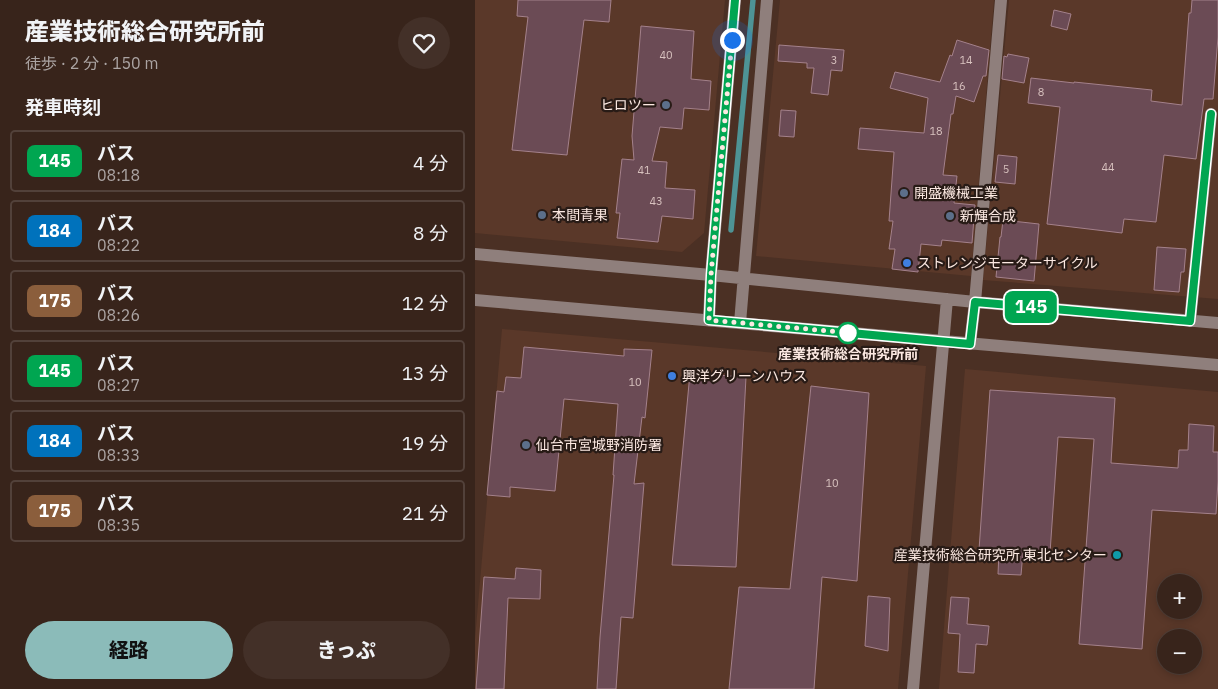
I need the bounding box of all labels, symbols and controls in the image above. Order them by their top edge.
text: 産業技術総合研究所前 [25,15,265,47]
button: heart [398,17,450,69]
your location [720,28,745,53]
house number: 40 [659,48,673,62]
text: 徒歩 · 2 分 · 150 m [25,53,158,73]
house number: 3 [831,53,837,67]
house number: 14 [959,53,973,67]
house number: 16 [952,79,966,93]
house number: 8 [1038,85,1044,99]
text: 発車時刻 [25,95,101,119]
place label: ヒロツー [600,96,656,114]
marker: ヒロツー [660,99,672,111]
house number: 18 [929,124,943,138]
text: バス [97,141,135,165]
text: 145 [38,149,71,172]
text: 4 分 [413,151,448,175]
house number: 44 [1101,160,1115,174]
house number: 5 [1003,162,1009,176]
house number: 41 [637,163,651,177]
text: 08:18 [97,165,140,185]
place label: 開盛機械工業 [914,184,998,202]
marker: 開盛機械工業 [898,187,910,199]
house number: 43 [649,194,663,208]
place label: 本間青果 [552,206,608,224]
place label: 新輝合成 [960,207,1016,225]
marker: 本間青果 [536,209,548,221]
marker: 新輝合成 [944,210,956,222]
text: バス [97,211,135,235]
text: 184 [38,219,71,242]
text: 8 分 [413,221,448,245]
text: 08:22 [97,235,140,255]
place label: ストレンジモーターサイクル [917,254,1098,272]
marker: ストレンジモーターサイクル [901,257,913,269]
text: バス [97,281,135,305]
text: 175 [38,289,71,312]
text: 12 分 [402,291,448,315]
line badge: 145 [1002,291,1060,323]
text: 145 [1015,295,1047,318]
text: 08:26 [97,305,140,325]
marker: 産業技術総合研究所前 [837,322,859,344]
place label: 産業技術総合研究所前 [778,345,918,363]
text: バス [97,351,135,375]
text: 145 [38,359,71,382]
text: 13 分 [402,361,448,385]
place label: 興洋グリーンハウス [682,367,807,385]
marker: 興洋グリーンハウス [666,370,678,382]
text: 08:27 [97,375,140,395]
house number: 10 [628,375,642,389]
text: バス [97,421,135,445]
text: 184 [38,429,71,452]
text: 19 分 [402,431,448,455]
place label: 仙台市宮城野消防署 [536,436,662,454]
marker: 仙台市宮城野消防署 [520,439,532,451]
text: 08:33 [97,445,140,465]
house number: 10 [825,476,839,490]
text: バス [97,491,135,515]
text: 175 [38,499,71,522]
text: 21 分 [402,501,448,525]
text: 08:35 [97,515,140,535]
place label: 産業技術総合研究所 東北センター [894,546,1107,564]
marker: 産業技術総合研究所 東北センター [1111,549,1123,561]
map controls [1157,574,1202,674]
button: + [1157,574,1202,619]
button: 経路 [25,621,233,679]
button: きっぷ [243,621,450,679]
button: − [1157,629,1202,674]

